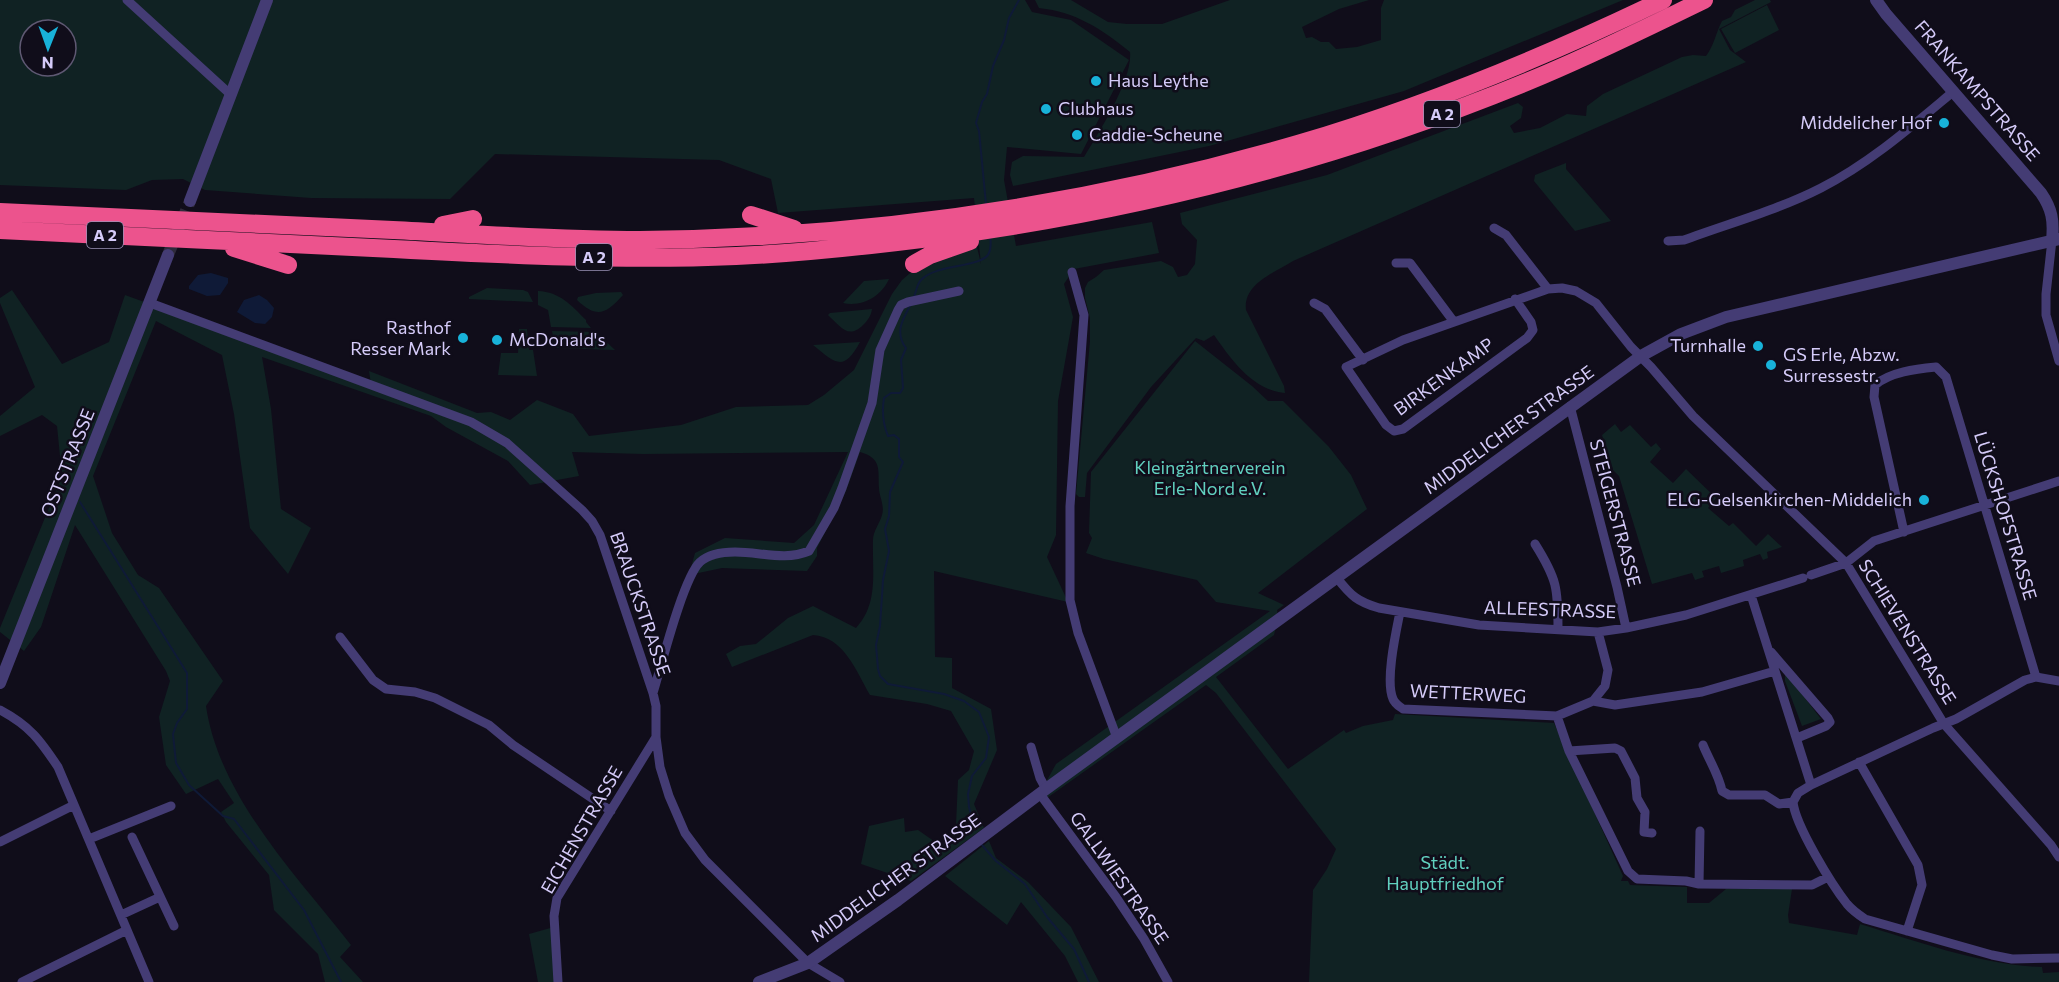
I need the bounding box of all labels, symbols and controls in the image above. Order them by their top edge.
street label: FRANKAMPSTRASSE [1911,15,2045,165]
north arrow [18,18,78,78]
text: N [42,54,54,73]
place label: Haus Leythe [1108,69,1209,91]
marker: Haus Leythe [1089,74,1103,88]
place label: Clubhaus [1058,97,1134,119]
road number: A 2 [1424,101,1460,127]
marker: Clubhaus [1039,102,1053,116]
place label: Middelicher Hof [1800,111,1933,133]
marker: Middelicher Hof [1937,116,1951,130]
place label: Caddie-Scheune [1089,123,1222,145]
marker: Caddie-Scheune [1070,128,1084,142]
road number: A 2 [87,222,123,248]
road number: A 2 [576,244,612,270]
place label: Rasthof Resser Mark [350,316,452,359]
place label: McDonald's [509,328,606,350]
marker: Rasthof Resser Mark [456,331,470,345]
marker: McDonald's [490,333,504,347]
street label: BIRKENKAMP [1389,333,1498,420]
place label: Turnhalle [1670,334,1746,356]
marker: Turnhalle [1751,339,1765,353]
place label: GS Erle, Abzw. Surressestr. [1783,343,1899,386]
marker: GS Erle, Abzw. Surressestr. [1764,358,1778,372]
street label: MIDDELICHER STRASSE [1419,360,1598,498]
street label: OSTSTRASSE [35,405,99,520]
street label: LÜCKSHOFSTRASSE [1970,429,2042,603]
street label: STEIGERSTRASSE [1586,437,1646,589]
park label: Kleingärtnerverein Erle-Nord e.V. [1134,456,1286,499]
place label: ELG-Gelsenkirchen-Middelich [1667,488,1912,510]
marker: ELG-Gelsenkirchen-Middelich [1917,493,1931,507]
street label: BRAUCKSTRASSE [606,529,676,679]
street label: SCHIEVENSTRASSE [1854,555,1961,708]
street label: ALLEESTRASSE [1483,596,1617,622]
street label: WETTERWEG [1409,679,1527,707]
street label: EICHENSTRASSE [536,762,627,897]
street label: GALLWIESTRASSE [1066,807,1174,948]
street label: MIDDELICHER STRASSE [806,808,985,946]
park label: Städt. Hauptfriedhof [1386,851,1505,894]

